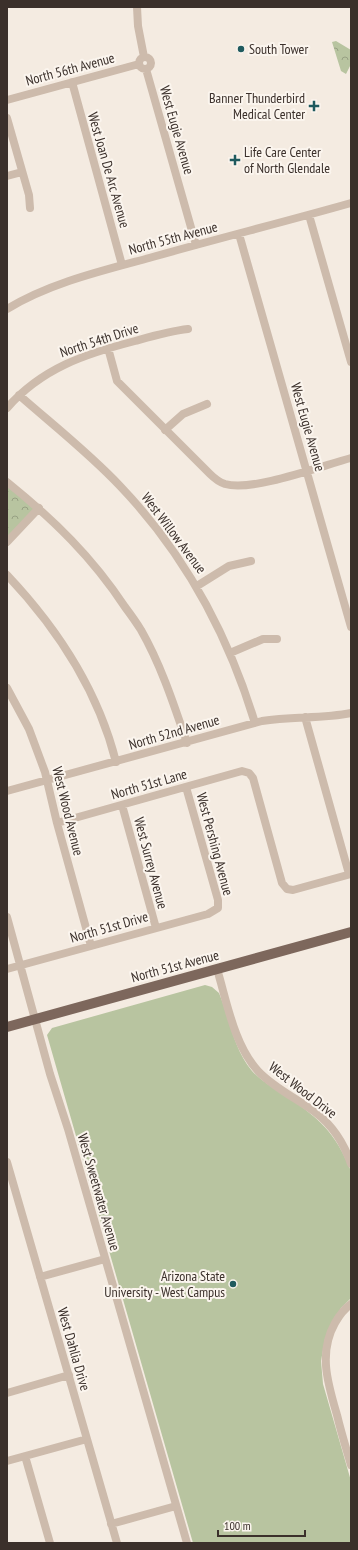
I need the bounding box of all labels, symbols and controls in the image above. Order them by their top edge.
place label: South Tower [249,40,308,58]
marker: South Tower [236,44,246,54]
street label: North 56th Avenue [24,48,117,90]
street label: West Eugie Avenue [156,84,198,177]
place label: Banner Thunderbird Medical Center [209,89,305,123]
marker: Banner Thunderbird Medical Center [308,100,320,112]
street label: West Joan De Arc Avenue [84,110,134,230]
place label: Life Care Center of North Glendale [244,143,330,177]
marker: Life Care Center of North Glendale [229,154,241,166]
street label: North 55th Avenue [127,217,220,259]
street label: North 54th Drive [57,319,141,361]
street label: West Eugie Avenue [287,381,329,474]
street label: West Willow Avenue [138,489,210,577]
street label: North 52nd Avenue [127,710,222,754]
street label: West Wood Avenue [48,765,88,858]
street label: North 51st Lane [109,765,189,803]
street label: West Pershing Avenue [193,791,237,898]
street label: West Surrey Avenue [130,815,172,911]
street label: North 51st Drive [68,907,150,947]
street label: North 51st Avenue [129,946,221,986]
street label: West Wood Drive [265,1058,341,1122]
street label: West Sweetwater Avenue [74,1131,124,1253]
place label: Arizona State University - West Campus [104,1267,225,1301]
marker: Arizona State University - West Campus [228,1279,238,1289]
street label: West Dahlia Drive [54,1305,95,1393]
scale bar [218,1512,305,1538]
text: 100 m [224,1518,251,1533]

